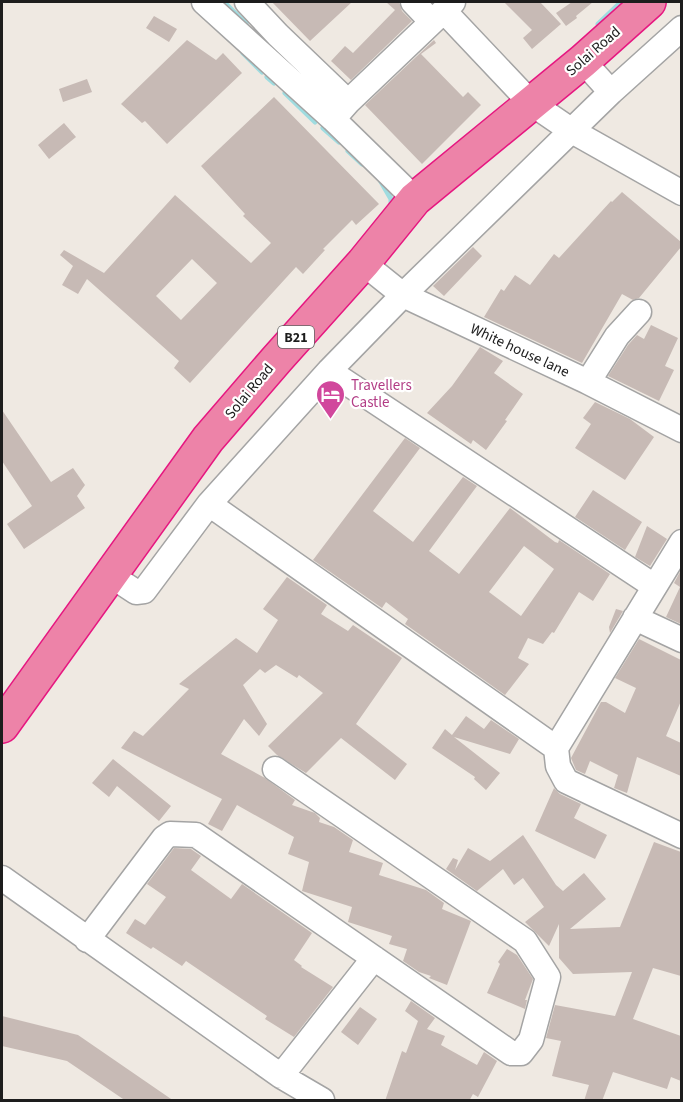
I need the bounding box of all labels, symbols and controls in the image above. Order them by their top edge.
street label: Solai Road [561,22,625,81]
street label: White house lane [467,318,573,383]
road number: B21 [278,326,314,348]
street label: Solai Road [220,359,279,424]
place label: Travellers Castle [351,375,412,413]
hotel icon: Travellers Castle [314,378,346,420]

